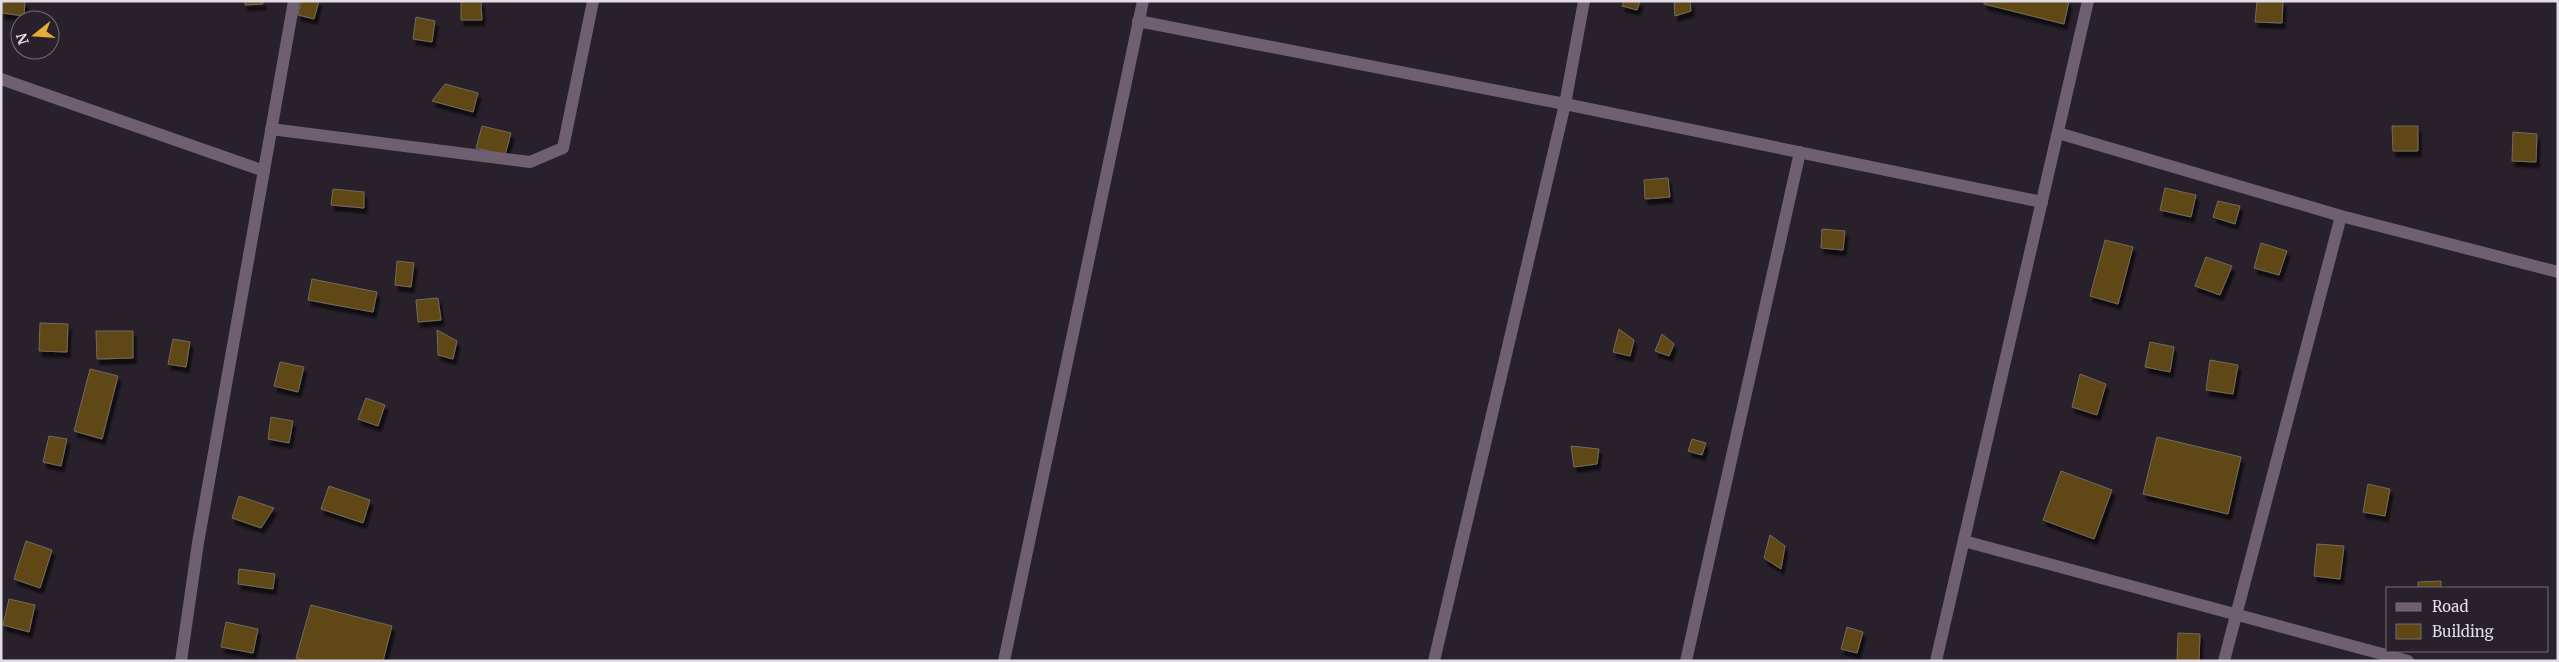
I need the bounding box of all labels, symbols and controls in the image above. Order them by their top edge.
north arrow [10,10,60,60]
text: N [12,31,33,47]
legend [2386,587,2549,652]
text: Road [2432,597,2468,616]
text: Building [2432,622,2494,641]

